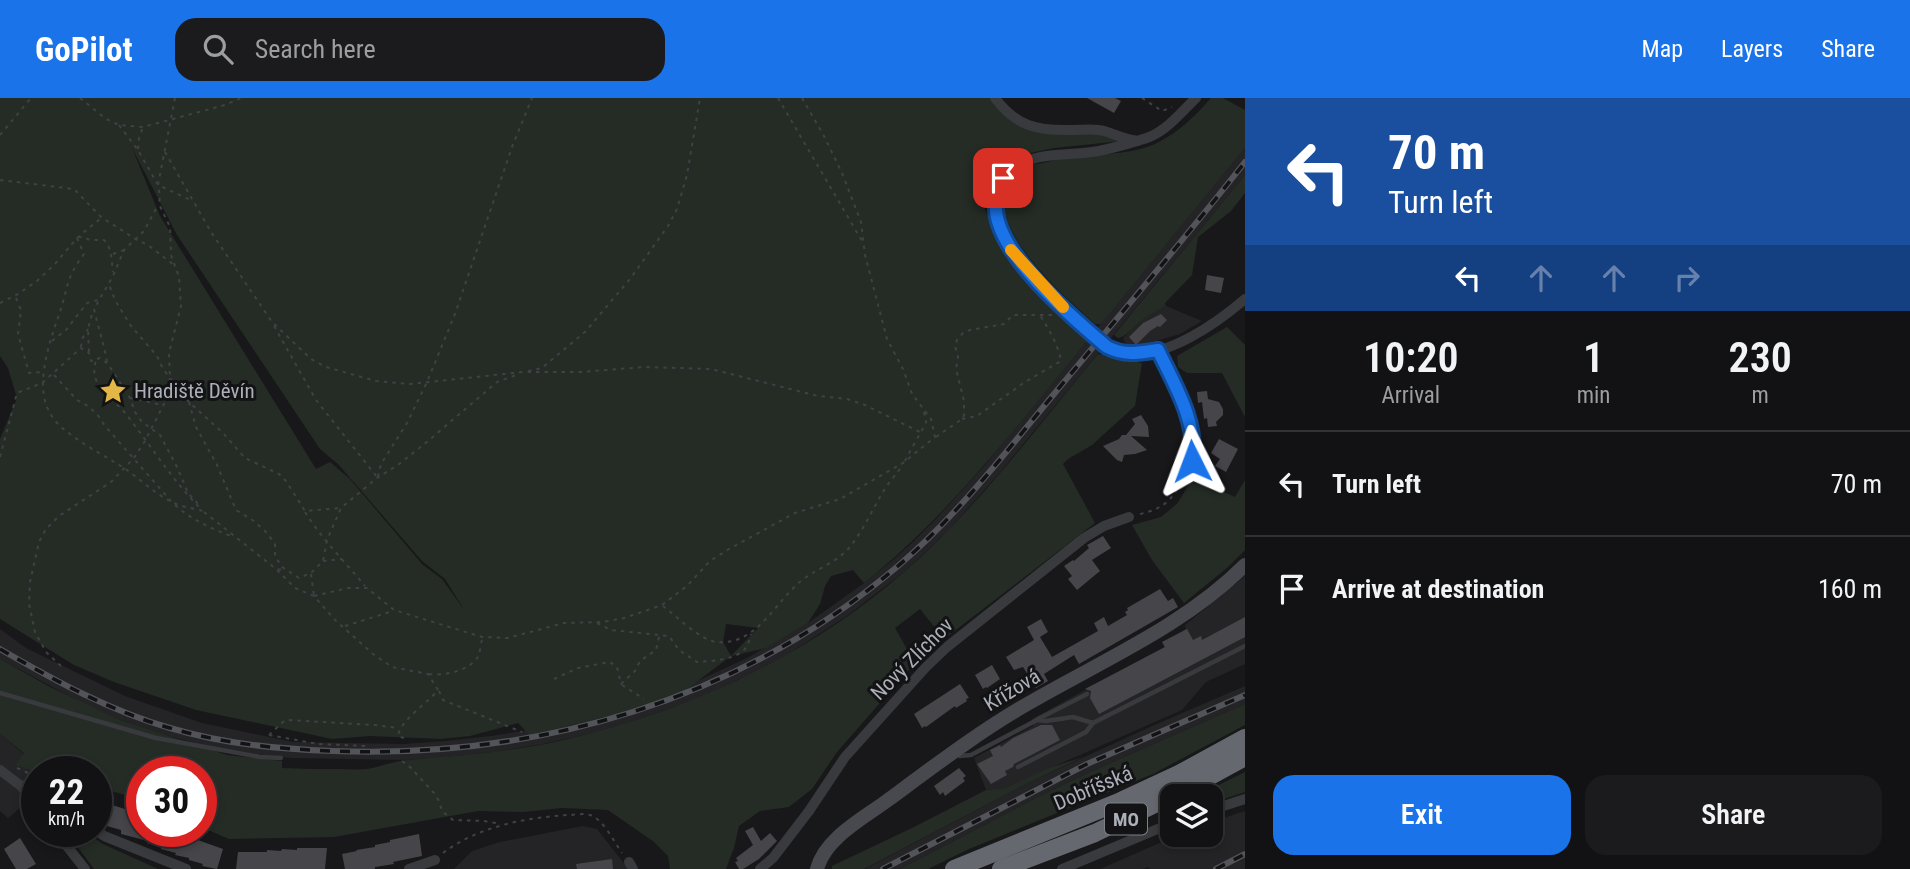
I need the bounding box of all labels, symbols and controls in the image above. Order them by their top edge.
search box [175,18,665,81]
text: GoPilot [35,30,133,69]
icon: search [199,30,237,68]
text: Search here [255,34,376,64]
text: Map [1642,35,1683,63]
text: Layers [1721,35,1783,63]
text: Share [1821,35,1875,63]
text: 70 m [1388,124,1485,181]
icon: left [1273,126,1364,217]
pin [973,148,1033,208]
icon: arrive [984,159,1022,197]
text: Turn left [1388,183,1493,221]
icon: left [1449,259,1487,297]
icon: ahead [1522,259,1560,297]
icon: ahead [1595,259,1633,297]
icon: right [1668,259,1706,297]
text: 10:20 [1363,333,1459,382]
text: 1 [1583,333,1604,382]
text: 230 [1729,333,1792,382]
place icon: Hradiště Děvín [98,376,128,406]
place label: Hradiště Děvín [134,379,255,403]
text: Arrival [1382,382,1440,409]
text: min [1577,382,1610,409]
text: m [1752,382,1769,409]
position arrow [1155,424,1229,498]
icon: left [1273,465,1311,503]
text: Turn left [1332,469,1421,499]
text: 70 m [1831,469,1882,499]
icon: arrive [1273,570,1311,608]
text: Arrive at destination [1332,574,1544,604]
text: 160 m [1818,574,1882,604]
street label: Nový Zlíchov [866,613,958,705]
street label: Křížová [980,664,1044,716]
speed limit sign: 30 [126,756,217,847]
street label: Dobříšská [1050,761,1136,815]
text: 22 [49,772,84,813]
button: Exit [1273,775,1571,855]
button: Share [1585,775,1882,855]
map controls [1160,784,1223,847]
button: layers [1160,784,1223,847]
road number: MO [1105,804,1147,834]
text: km/h [48,808,85,829]

